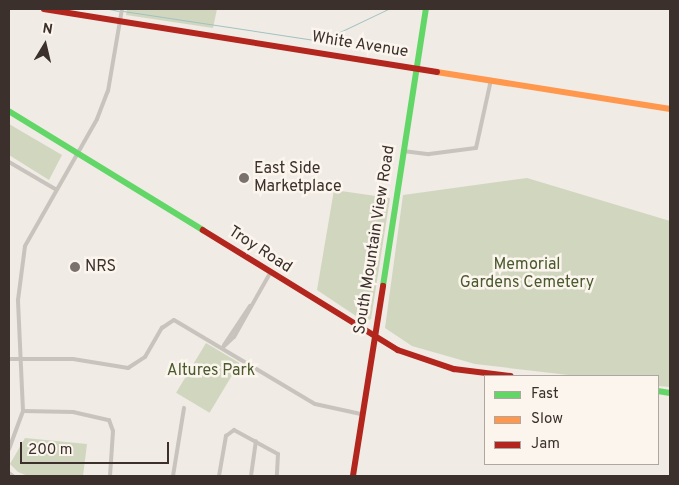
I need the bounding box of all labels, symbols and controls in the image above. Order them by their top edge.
north arrow [20,20,70,70]
text: N [41,21,54,39]
street label: White Avenue [310,28,410,62]
street label: South Mountain View Road [351,144,399,336]
place label: East Side Marketplace [254,159,342,197]
marker: East Side Marketplace [238,172,250,184]
street label: Troy Road [225,222,295,278]
park label: Memorial Gardens Cemetery [460,255,594,293]
place label: NRS [85,257,116,277]
marker: NRS [69,261,81,273]
park label: Altures Park [167,361,255,381]
legend [484,375,659,465]
text: Fast [531,385,559,404]
text: Slow [531,410,563,429]
scale bar [22,432,171,464]
text: Jam [531,435,560,454]
text: 200 m [28,441,73,460]

